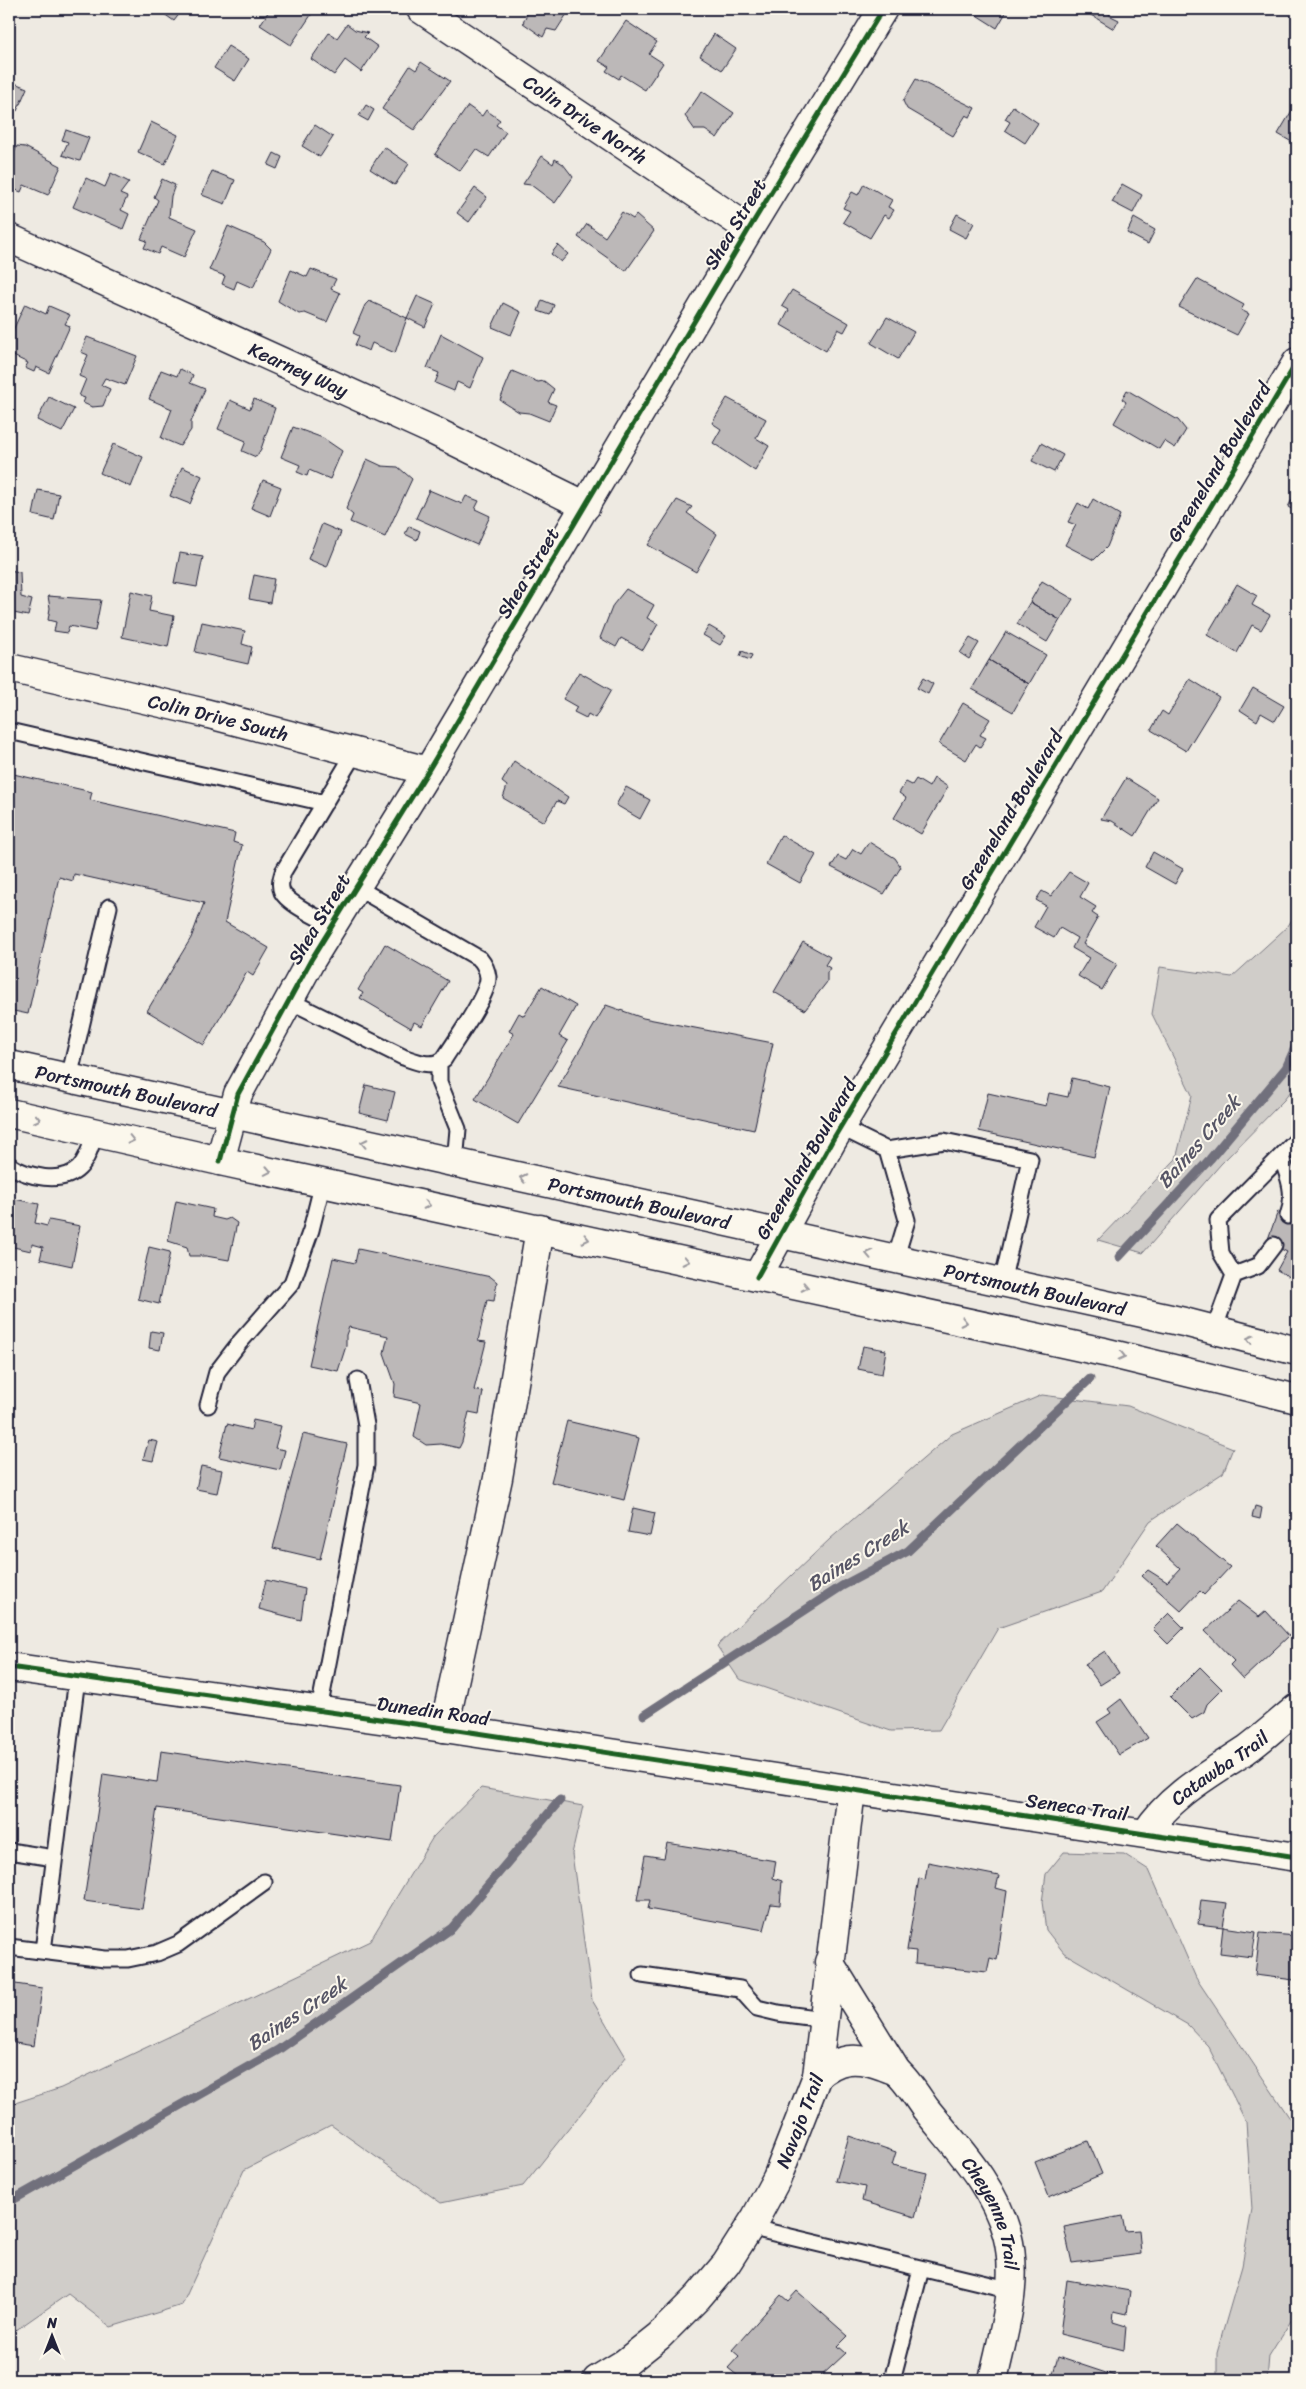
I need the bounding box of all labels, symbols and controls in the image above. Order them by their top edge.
street label: Colin Drive North [517,66,654,173]
street label: Shea Street [695,172,775,276]
street label: Kearney Way [243,332,354,407]
street label: Greeneland Boulevard [1158,374,1281,548]
street label: Shea Street [488,521,568,625]
street label: Colin Drive South [145,684,292,751]
street label: Greeneland Boulevard [950,722,1073,896]
street label: Shea Street [279,867,359,971]
street label: Portsmouth Boulevard [32,1055,222,1127]
street label: Greeneland Boulevard [746,1070,867,1246]
water label: Baines Creek [1148,1085,1251,1197]
one-way arrow [33,1113,42,1124]
one-way arrow [126,1134,135,1145]
one-way arrow [360,1138,368,1149]
one-way arrow [264,1165,273,1176]
street label: Portsmouth Boulevard [545,1167,735,1239]
one-way arrow [518,1173,527,1184]
one-way arrow [423,1199,432,1210]
one-way arrow [581,1234,590,1244]
one-way arrow [865,1249,874,1260]
street label: Portsmouth Boulevard [941,1253,1131,1326]
one-way arrow [682,1255,690,1266]
one-way arrow [800,1281,809,1292]
one-way arrow [959,1316,968,1326]
one-way arrow [1246,1335,1255,1345]
one-way arrow [1118,1350,1127,1361]
water label: Baines Creek [800,1509,918,1601]
street label: Dunedin Road [375,1687,493,1735]
street label: Catawba Trail [1162,1722,1277,1814]
street label: Seneca Trail [1024,1783,1131,1831]
water label: Baines Creek [240,1966,356,2061]
street label: Navajo Trail [766,2068,833,2173]
street label: Cheyenne Trail [953,2149,1028,2271]
text: N [46,2311,57,2336]
north arrow [28,2312,78,2362]

